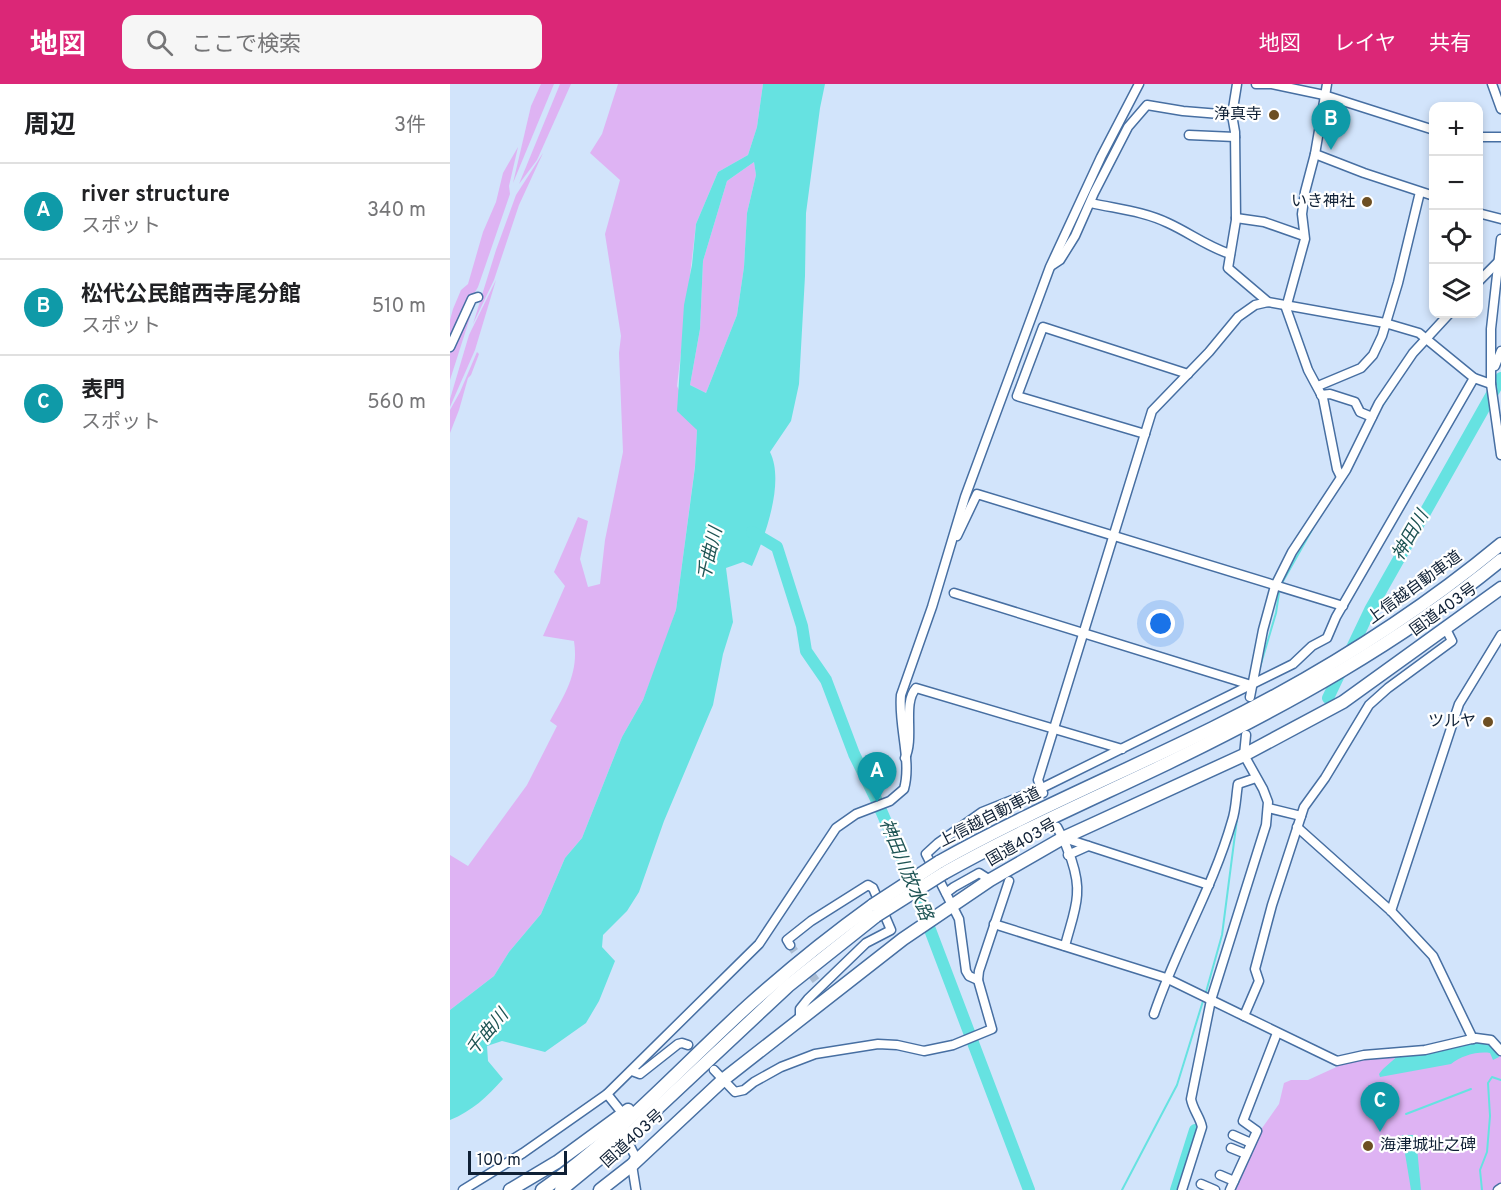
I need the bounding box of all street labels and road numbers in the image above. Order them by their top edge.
street label: 上信越自動車道 [1364,547,1466,629]
street label: 国道403号 [1407,579,1481,641]
street label: 上信越自動車道 [936,784,1044,852]
street label: 国道403号 [983,815,1061,871]
street label: 国道403号 [597,1106,669,1172]

